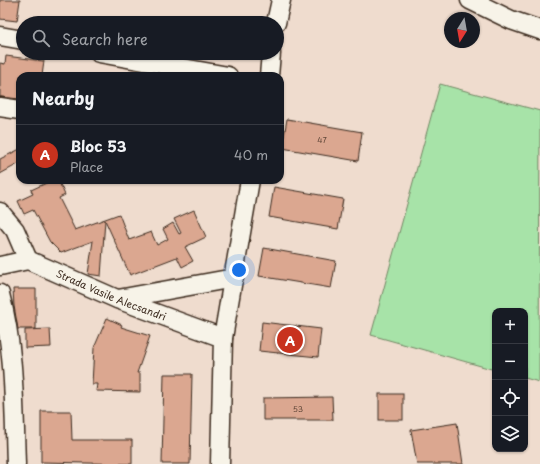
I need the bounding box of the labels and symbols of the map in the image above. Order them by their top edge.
north arrow [444,12,480,48]
house number: 47 [317,134,327,146]
your location [229,260,249,280]
street label: Strada Vasile Alecsandri [54,265,169,324]
pin: A [277,325,303,355]
house number: 53 [293,403,303,415]

